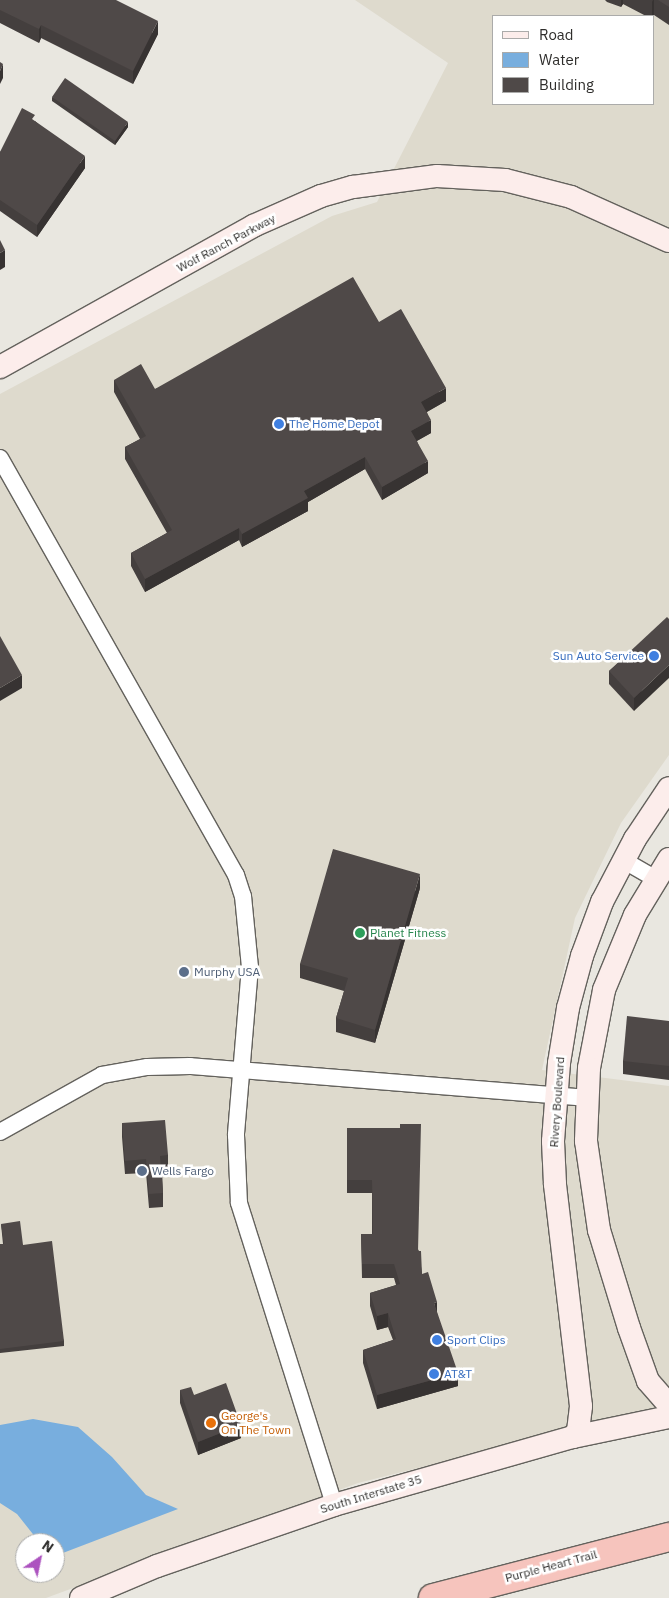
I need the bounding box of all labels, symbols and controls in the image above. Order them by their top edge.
legend [492,15,654,105]
text: Road [539,25,574,44]
text: Water [539,50,579,69]
text: Building [539,75,594,94]
street label: Wolf Ranch Parkway [174,211,278,275]
place label: The Home Depot [289,417,380,431]
marker: The Home Depot [273,418,285,430]
place label: Sun Auto Service [553,649,644,663]
marker: Sun Auto Service [648,650,660,662]
place label: Planet Fitness [370,926,446,940]
marker: Planet Fitness [354,927,366,939]
place label: Murphy USA [194,965,260,979]
marker: Murphy USA [178,966,190,978]
street label: Rivery Boulevard [547,1056,567,1148]
place label: Wells Fargo [152,1164,214,1178]
marker: Wells Fargo [136,1165,148,1177]
place label: Sport Clips [447,1333,506,1347]
marker: Sport Clips [431,1334,443,1346]
place label: AT&T [444,1367,472,1381]
marker: AT&T [428,1368,440,1380]
place label: George's On The Town [221,1409,291,1437]
marker: George's On The Town [205,1417,217,1429]
street label: South Interstate 35 [318,1472,424,1516]
north arrow [15,1533,65,1583]
text: N [39,1536,57,1557]
street label: Purple Heart Trail [504,1547,598,1585]

